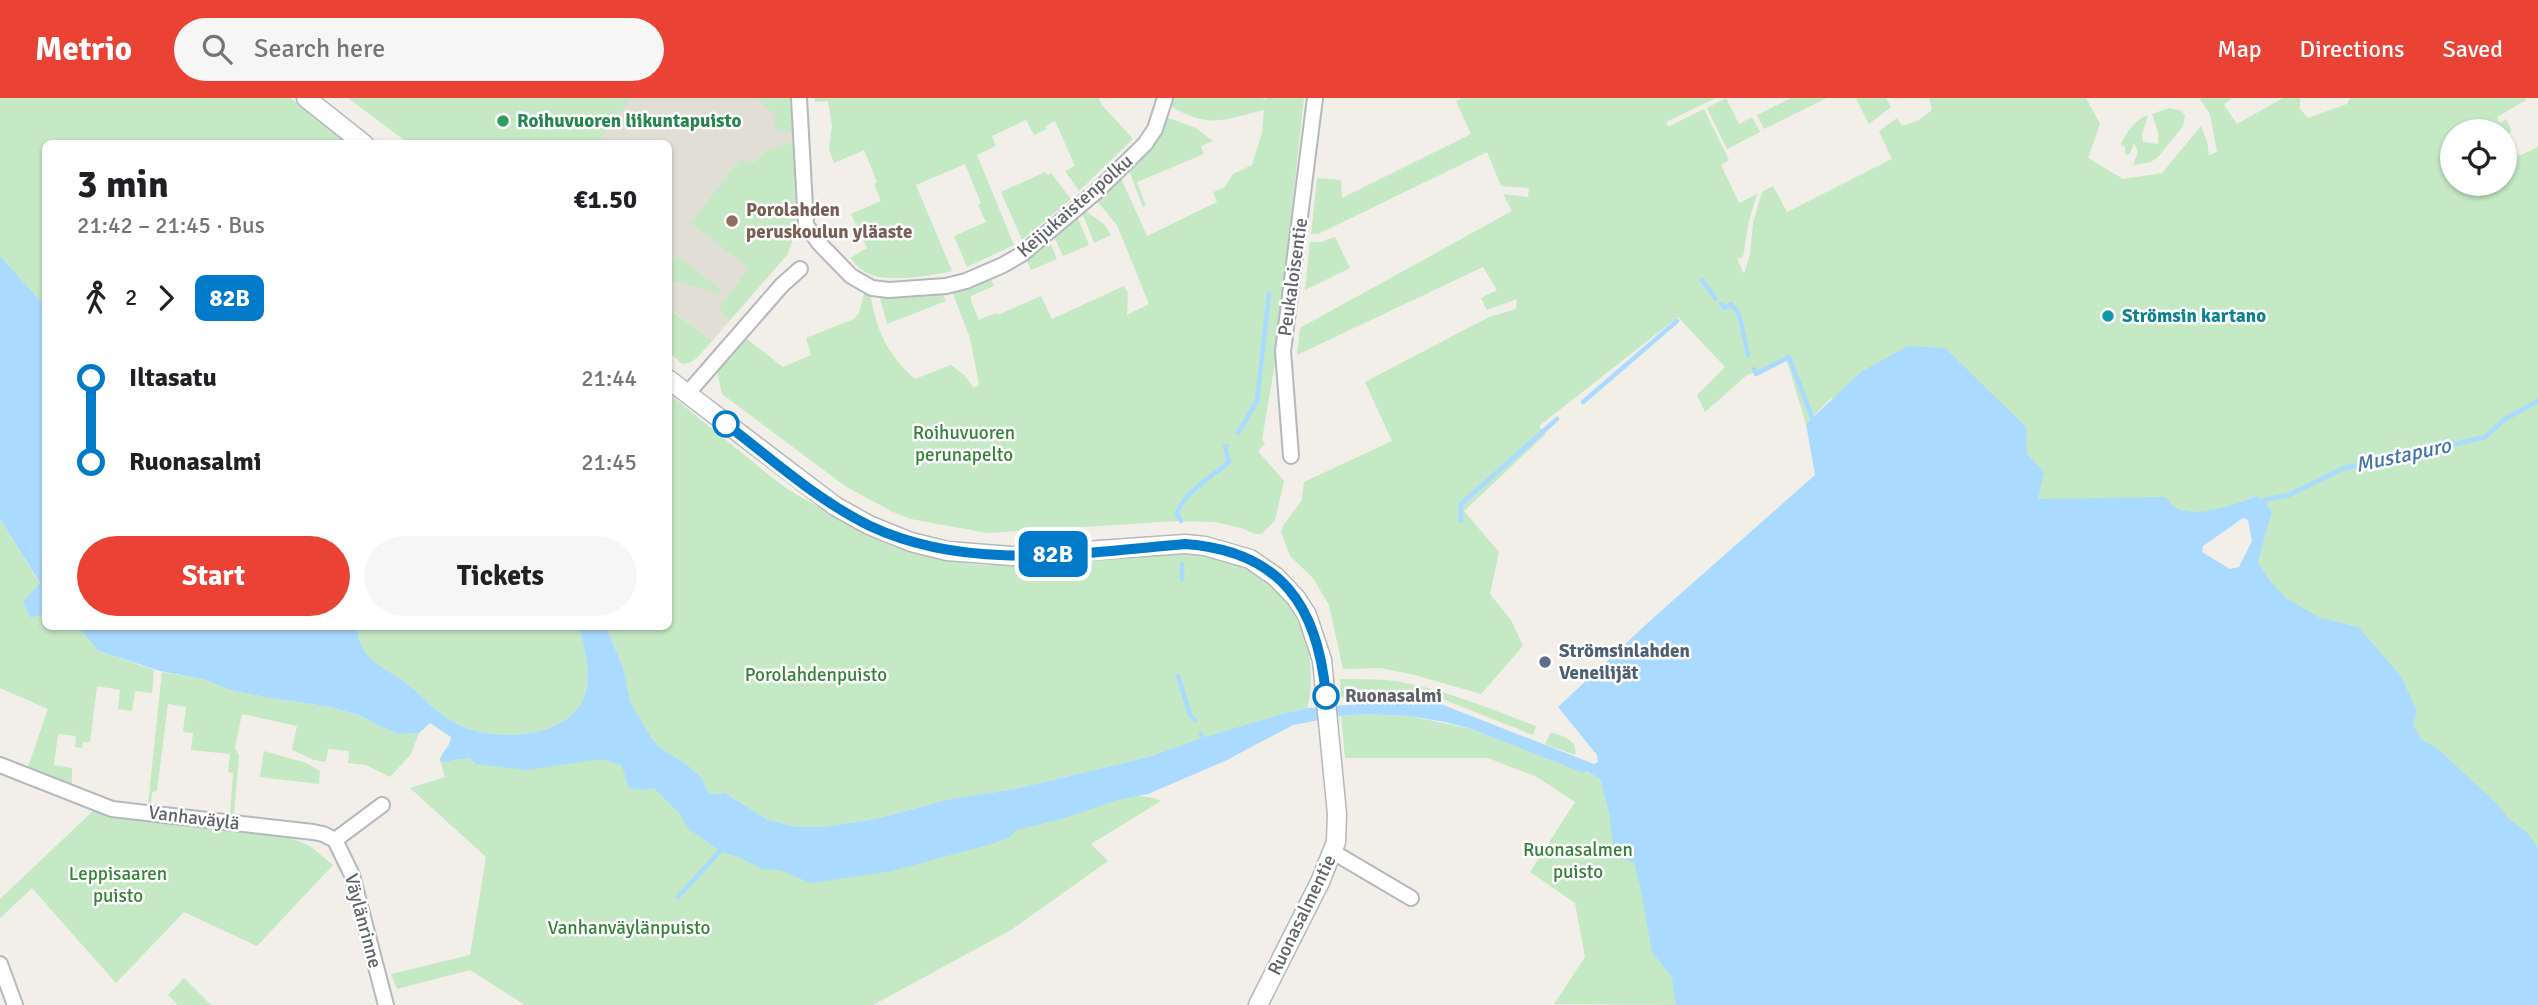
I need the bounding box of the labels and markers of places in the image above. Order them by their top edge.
place label: Roihuvuoren liikuntapuisto [517,109,741,133]
marker: Roihuvuoren liikuntapuisto [495,113,511,129]
place label: Porolahden peruskoulun yläaste [746,198,912,244]
marker: Porolahden peruskoulun yläaste [724,213,740,229]
place label: Strömsin kartano [2122,304,2266,328]
marker: Strömsin kartano [2100,308,2116,324]
unlabelled marker [713,411,739,437]
place label: Strömsinlahden Veneilijät [1559,639,1690,685]
marker: Strömsinlahden Veneilijät [1537,654,1553,670]
marker: Ruonasalmi [1313,683,1339,709]
place label: Ruonasalmi [1345,684,1442,708]

